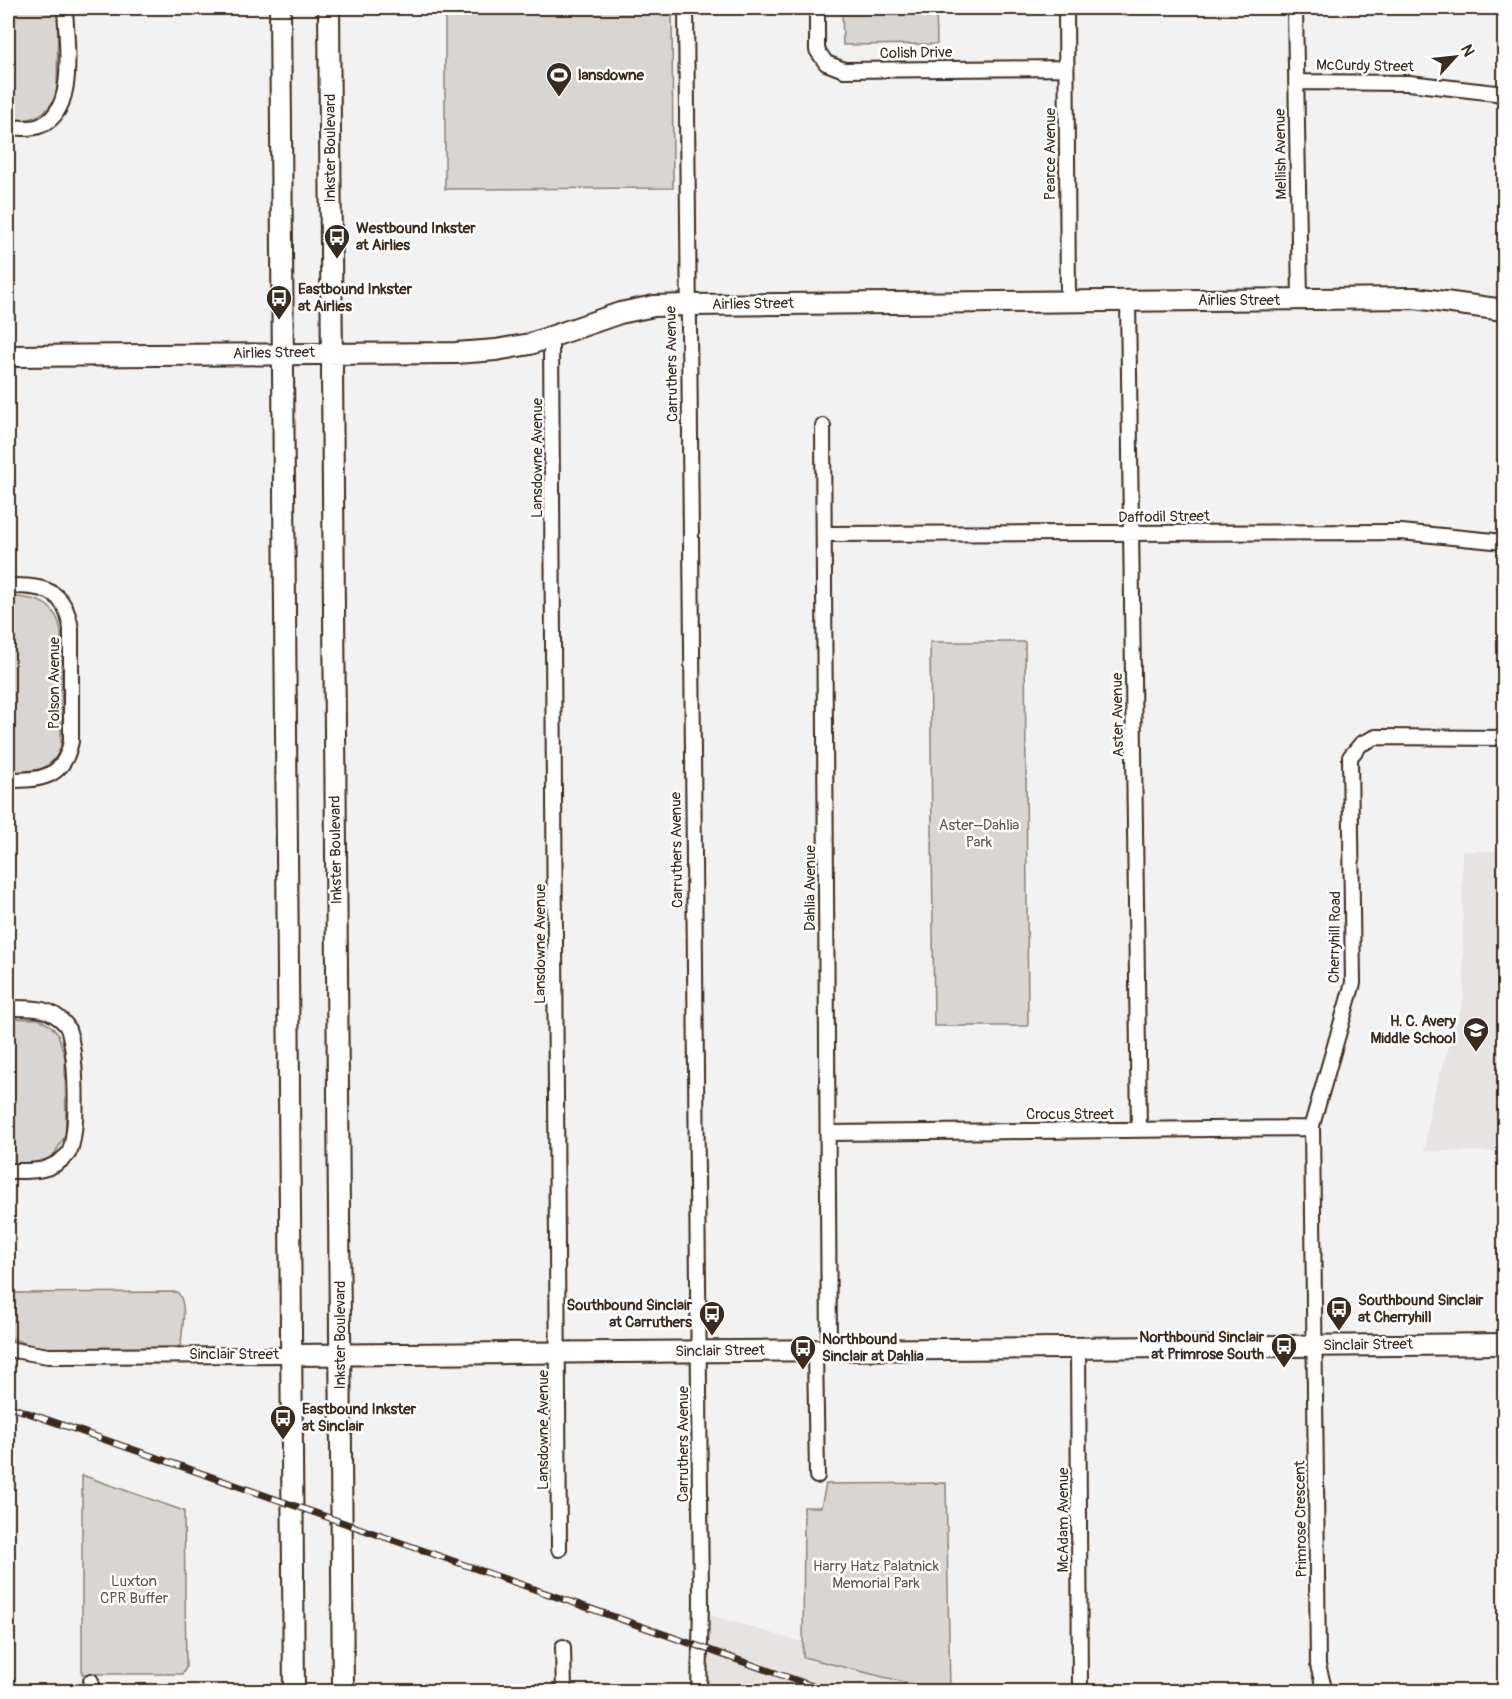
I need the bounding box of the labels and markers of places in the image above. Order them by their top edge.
sports icon: lansdowne [544,60,574,98]
place label: lansdowne [578,66,645,85]
place label: Westbound Inkster at Airlies [356,219,476,255]
bus stop icon: Westbound Inkster at Airlies [322,222,352,260]
place label: Eastbound Inkster at Airlies [298,280,413,316]
bus stop icon: Eastbound Inkster at Airlies [264,283,294,321]
place label: H. C. Avery Middle School [1371,1012,1457,1048]
school or university icon: H. C. Avery Middle School [1461,1015,1491,1053]
place label: Southbound Sinclair at Cherryhill [1358,1291,1484,1327]
bus stop icon: Southbound Sinclair at Cherryhill [1324,1294,1354,1332]
place label: Southbound Sinclair at Carruthers [567,1296,693,1332]
bus stop icon: Southbound Sinclair at Carruthers [697,1299,727,1337]
place label: Northbound Sinclair at Primrose South [1139,1328,1265,1364]
place label: Northbound Sinclair at Dahlia [822,1330,924,1366]
bus stop icon: Northbound Sinclair at Primrose South [1269,1331,1299,1369]
bus stop icon: Northbound Sinclair at Dahlia [788,1333,818,1371]
place label: Eastbound Inkster at Sinclair [302,1400,417,1436]
bus stop icon: Eastbound Inkster at Sinclair [268,1403,298,1441]

